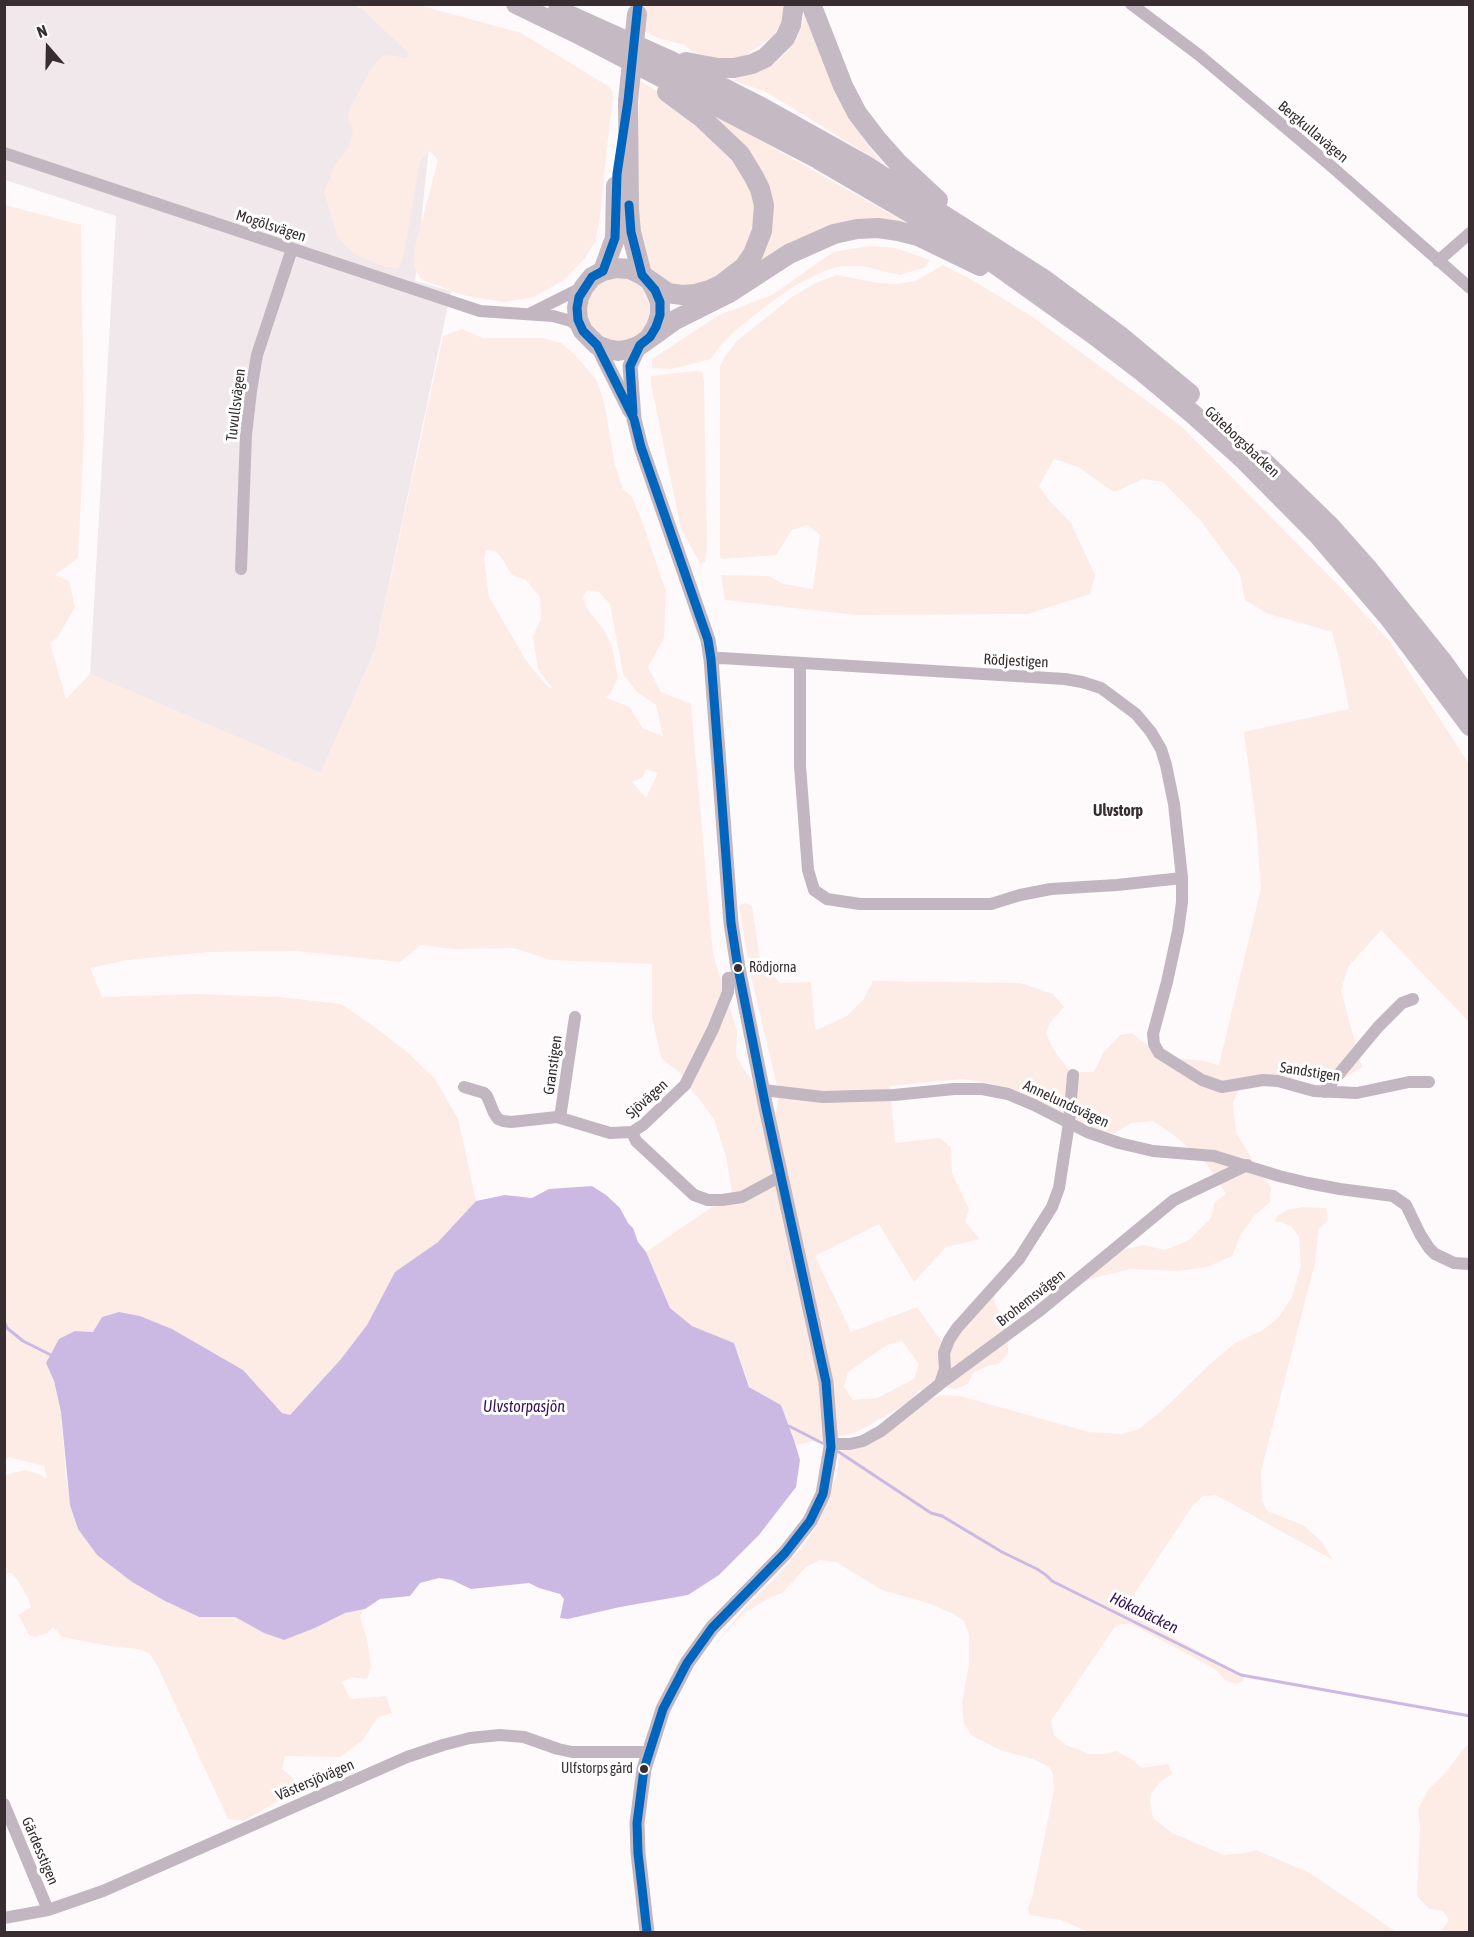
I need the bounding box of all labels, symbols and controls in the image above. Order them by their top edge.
north arrow [18,18,78,78]
text: N [34,21,49,41]
street label: Bergkullavägen [1274,97,1352,167]
street label: Mogölsvägen [234,206,308,246]
street label: Tuvullsvägen [223,368,249,442]
street label: Göteborgsbacken [1201,403,1283,481]
street label: Rödjestigen [983,650,1049,672]
district label: Ulvstorp [1093,801,1143,821]
place label: Rödjorna [749,960,796,976]
marker: Rödjorna [732,962,744,974]
street label: Granstigen [540,1034,566,1096]
street label: Sandstigen [1278,1058,1342,1086]
street label: Sjövägen [622,1076,672,1122]
street label: Annelundsvägen [1020,1076,1112,1132]
street label: Brohemsvägen [993,1266,1069,1330]
water label: Ulvstorpasjön [483,1397,565,1417]
water label: Hökabäcken [1107,1588,1181,1638]
street label: Västersjövägen [273,1755,357,1805]
place label: Ulfstorps gård [561,1761,633,1777]
marker: Ulfstorps gård [638,1763,650,1775]
street label: Gärdesstigen [18,1814,62,1888]

